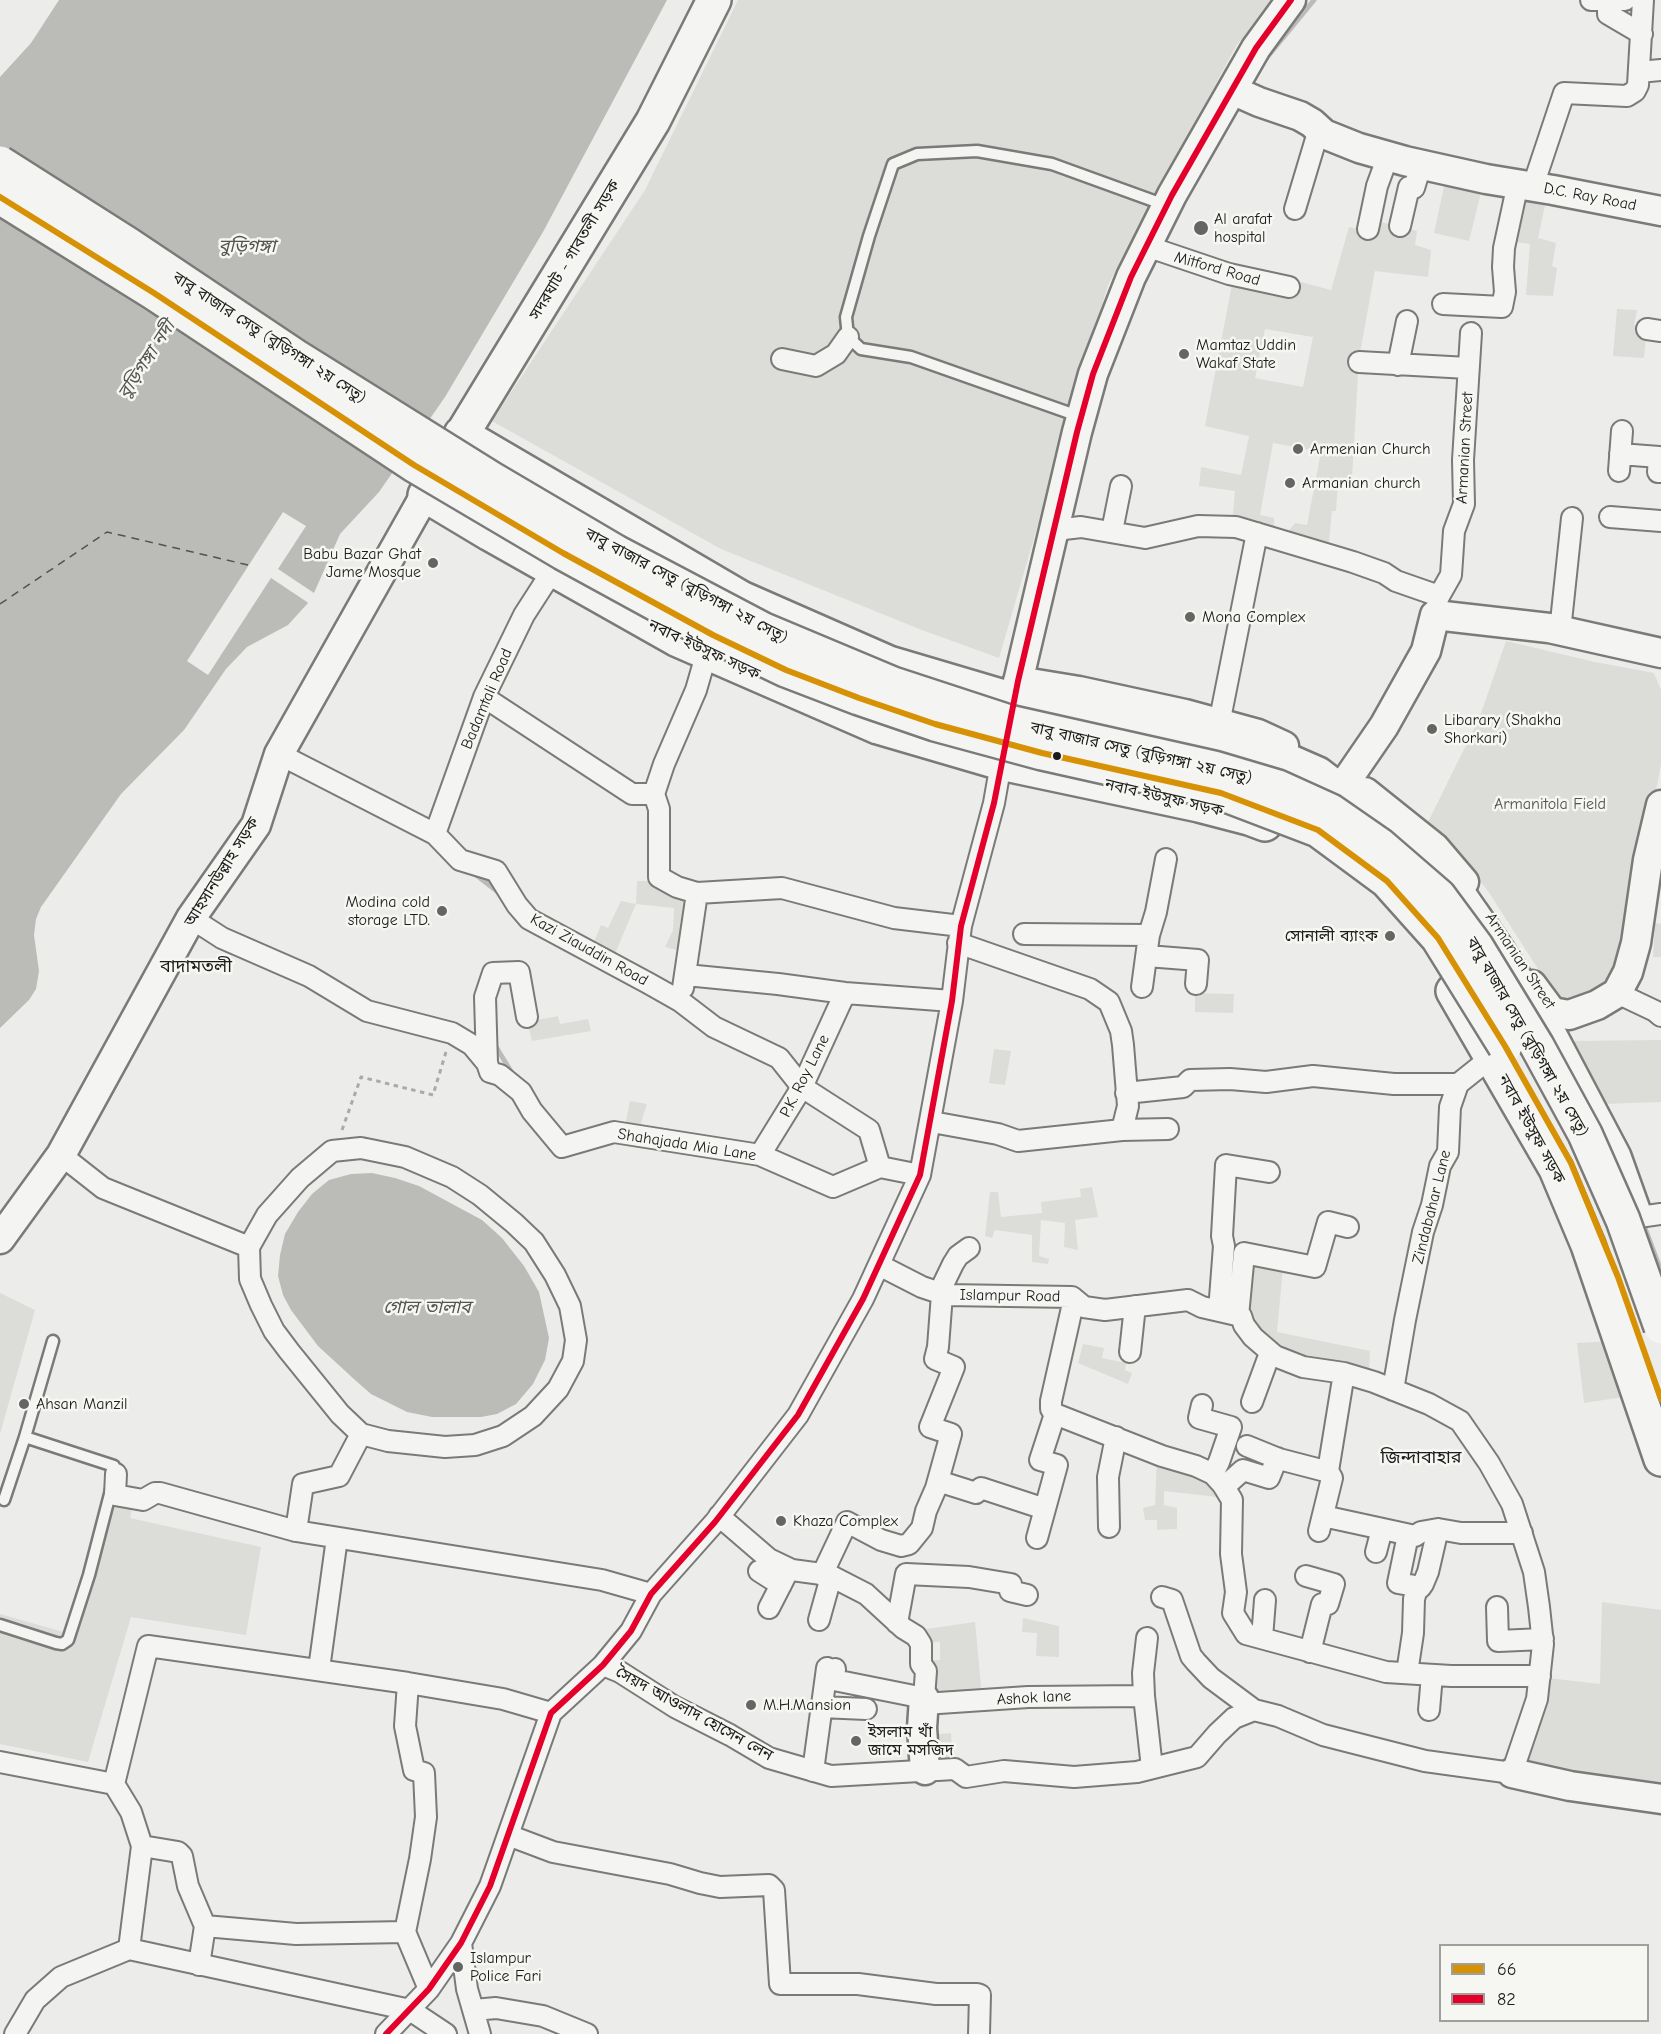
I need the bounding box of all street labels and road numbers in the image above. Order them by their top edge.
street label: সদরঘাট - গাবতলী সড়ক [526,177,624,323]
street label: D.C. Ray Road [1542,179,1638,215]
street label: Mitford Road [1172,248,1262,290]
street label: বাবু বাজার সেতু (বুড়িগঙ্গা ২য় সেতু) [169,268,369,408]
street label: Armanian Street [1452,392,1478,504]
street label: বাবু বাজার সেতু (বুড়িগঙ্গা ২য় সেতু) [581,524,791,648]
street label: নবাব ইউসুফ সড়ক [645,616,763,684]
street label: Badamtali Road [457,646,517,752]
street label: বাবু বাজার সেতু (বুড়িগঙ্গা ২য় সেতু) [1028,718,1254,788]
street label: নবাব ইউসুফ সড়ক [1103,775,1225,821]
street label: আহসানউল্লাহ সড়ক [181,814,263,930]
street label: Armanian Street [1481,909,1559,1013]
street label: Kazi Ziauddin Road [527,910,651,990]
street label: বাবু বাজার সেতু (বুড়িগঙ্গা ২য় সেতু) [1462,934,1592,1140]
street label: P.K. Roy Lane [776,1031,834,1121]
street label: নবাব ইউসুফ সড়ক [1493,1071,1569,1187]
street label: Shahajada Mia Lane [616,1125,758,1165]
street label: Zindabahar Lane [1409,1148,1455,1266]
street label: Islampur Road [959,1286,1061,1306]
street label: সৈয়দ আওলাদ হোসেন লেন [612,1663,776,1765]
street label: Ashok lane [996,1686,1072,1710]

